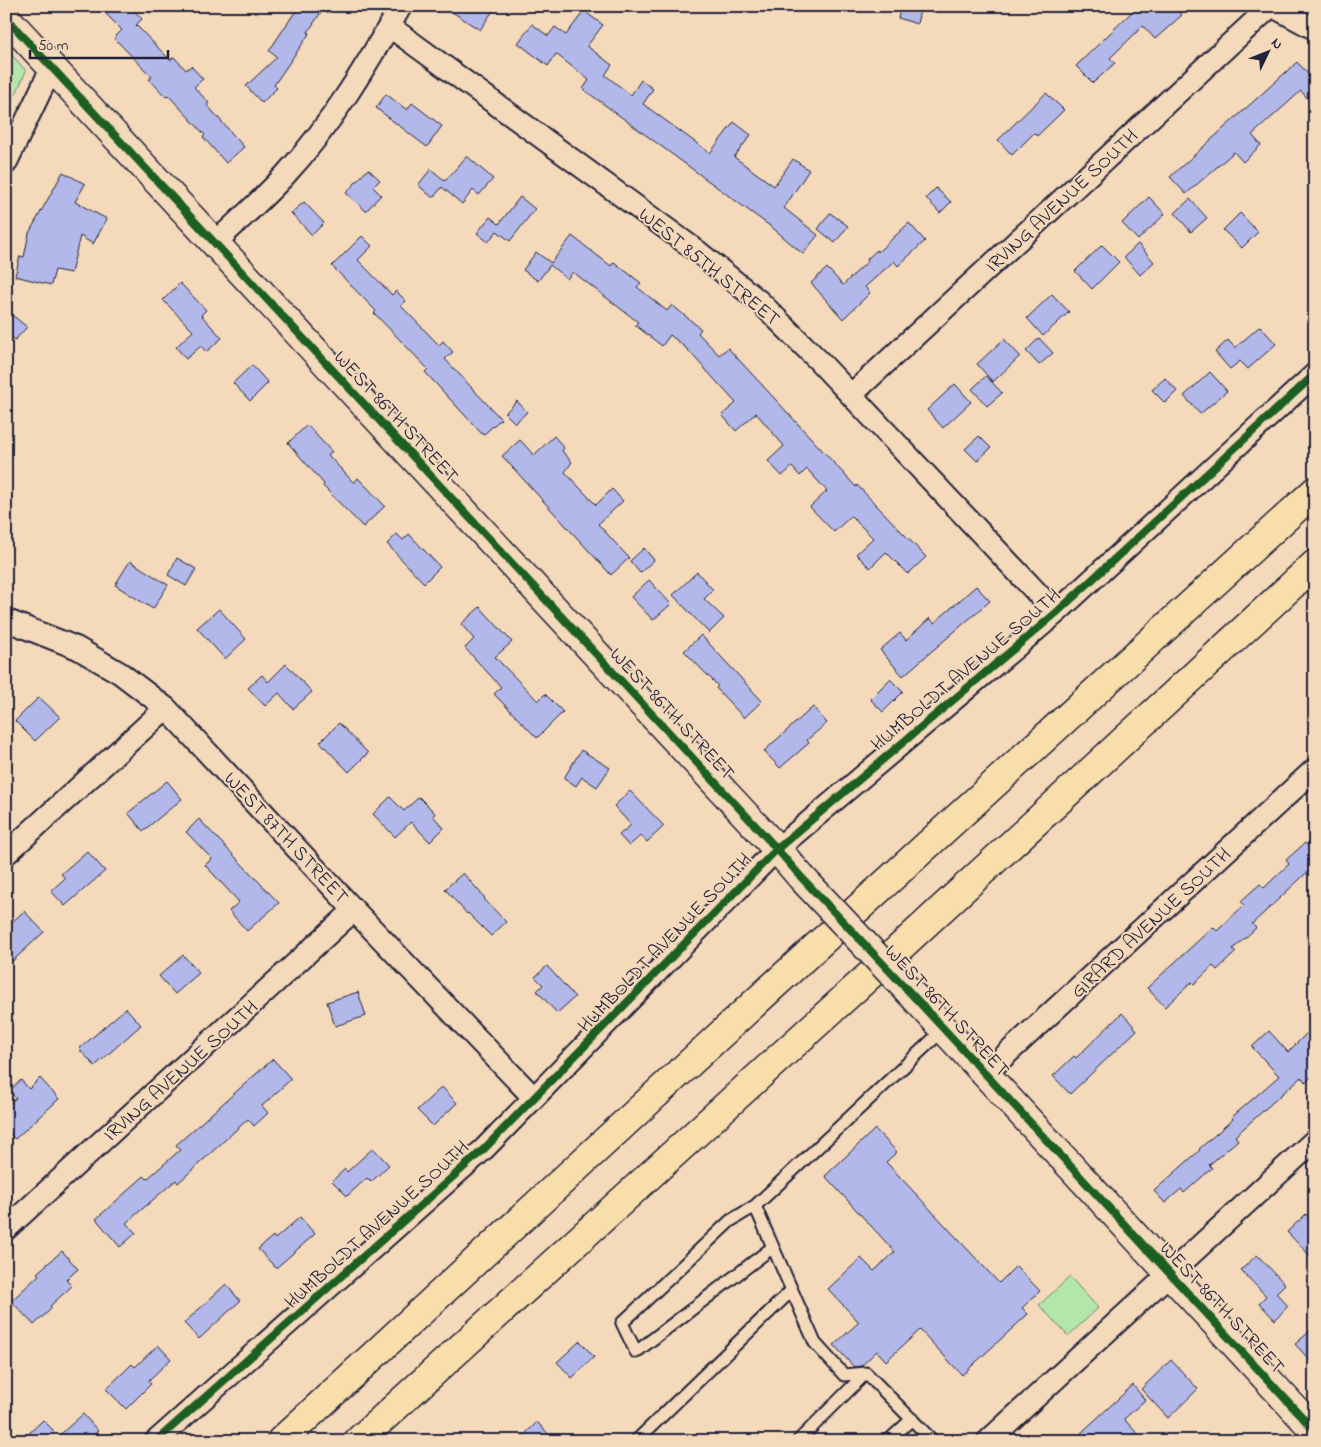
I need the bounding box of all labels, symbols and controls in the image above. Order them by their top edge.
scale bar [30,28,168,60]
north arrow [1244,28,1294,78]
text: N [1266,34,1287,55]
text: 50 m [38,35,69,57]
street label: IRVING AVENUE SOUTH [980,123,1146,281]
street label: WEST 85TH STREET [631,202,786,334]
street label: WEST 86TH STREET [326,345,465,491]
street label: HUMBOLDT AVENUE SOUTH [865,583,1068,759]
street label: WEST 86TH STREET [602,642,741,788]
street label: WEST 87TH STREET [216,766,354,911]
street label: GIRARD AVENUE SOUTH [1065,842,1238,1006]
street label: HUMBOLDT AVENUE SOUTH [572,847,760,1040]
street label: WEST 86TH STREET [877,939,1016,1085]
street label: IRVING AVENUE SOUTH [98,994,266,1149]
street label: HUMBOLDT AVENUE SOUTH [279,1135,477,1317]
street label: WEST 86TH STREET [1152,1236,1291,1382]

